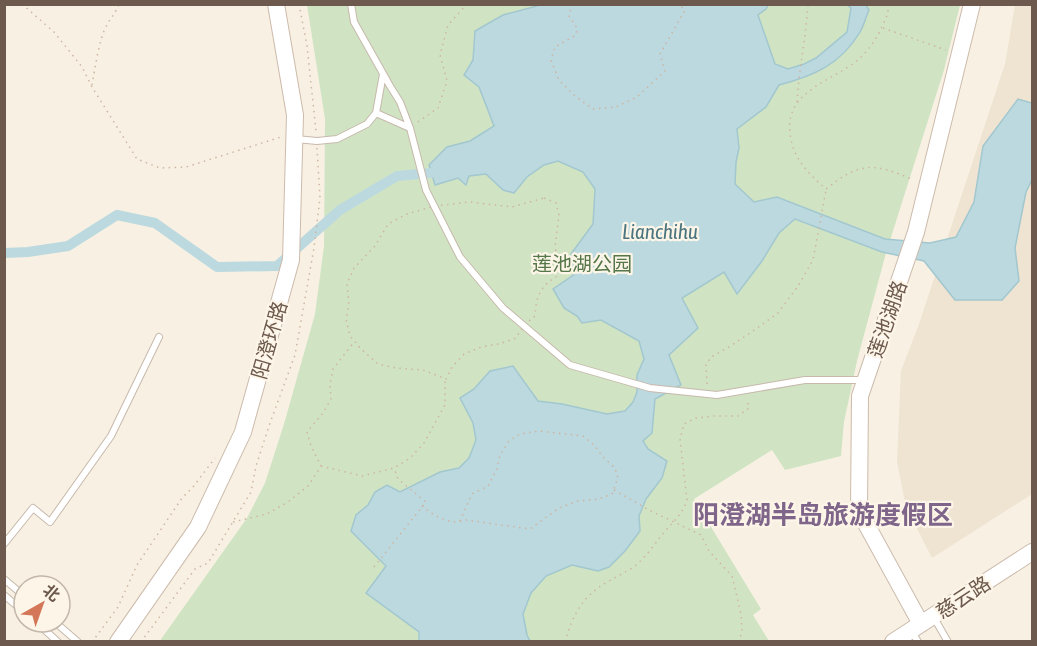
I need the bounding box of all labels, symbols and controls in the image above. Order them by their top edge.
water label: Lianchihu [622,219,698,243]
park label: 莲池湖公园 [532,252,632,275]
street label: 莲池湖路 [863,277,911,361]
street label: 阳澄环路 [247,298,291,382]
district label: 阳澄湖半岛旅游度假区 [693,500,953,530]
street label: 慈云路 [932,571,994,623]
north arrow [12,574,72,634]
text: 北 [40,580,64,605]

